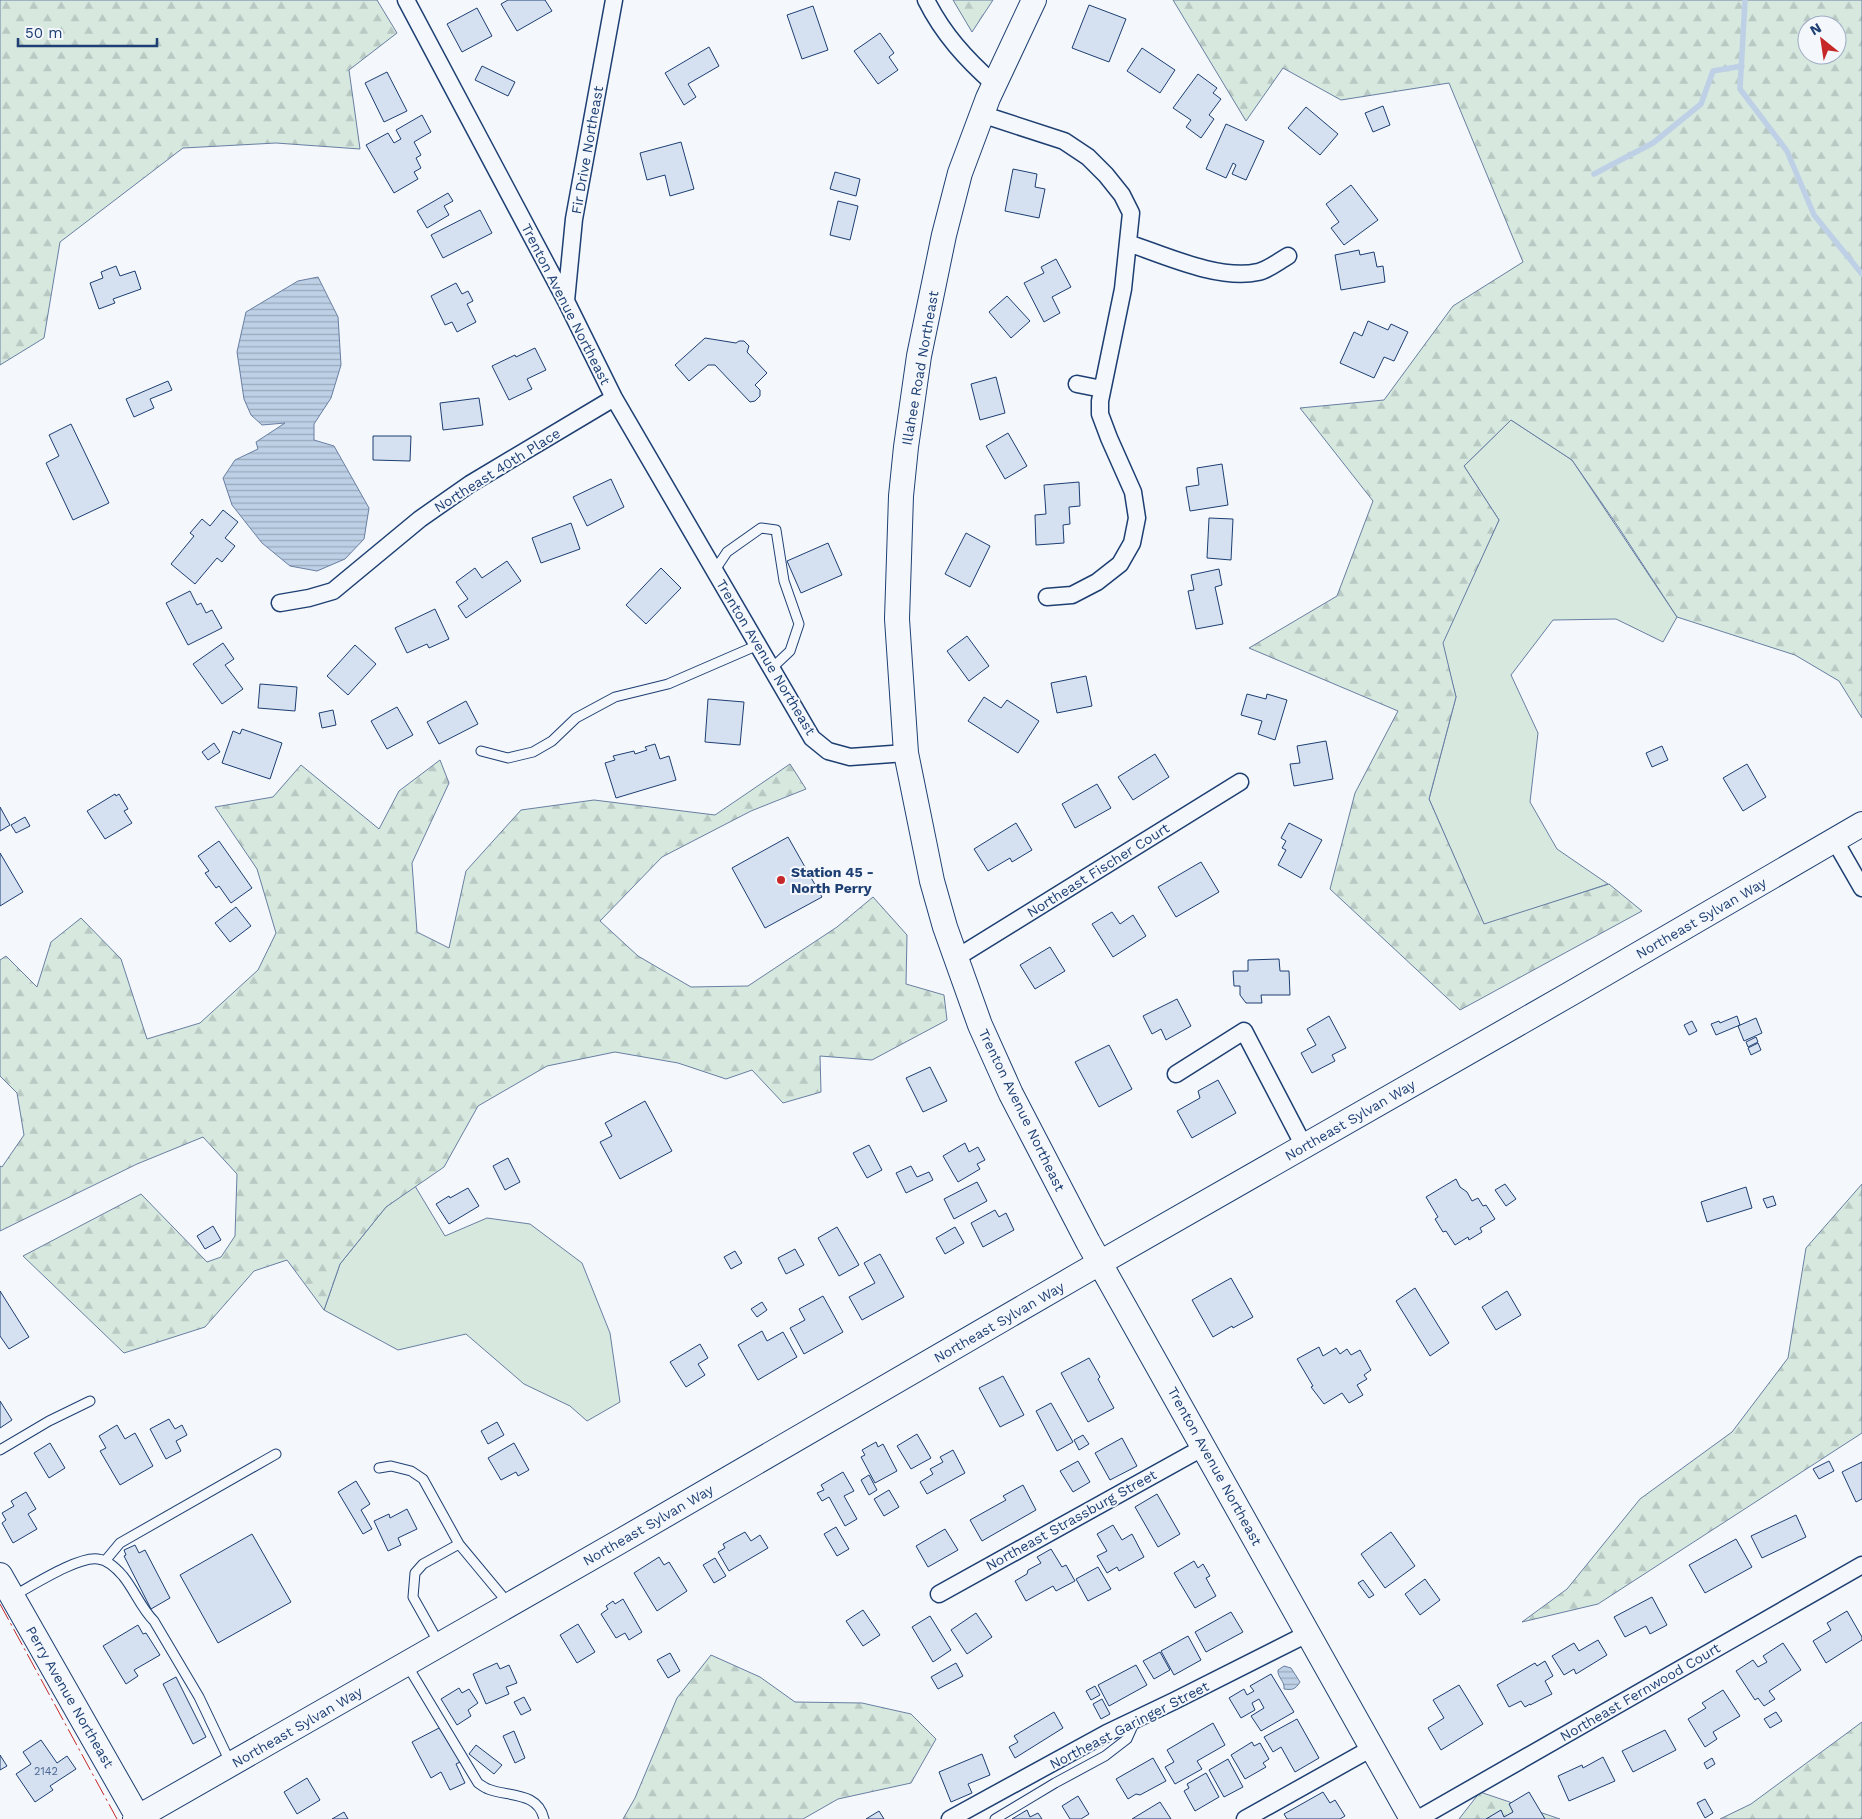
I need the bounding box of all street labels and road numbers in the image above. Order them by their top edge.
street label: Fir Drive Northeast [568,85,606,215]
street label: Trenton Avenue Northeast [518,221,614,387]
street label: Illahee Road Northeast [899,289,942,447]
street label: Northeast 40th Place [431,425,563,515]
street label: Trenton Avenue Northeast [713,576,819,738]
street label: Northeast Fischer Court [1024,820,1172,920]
street label: Northeast Sylvan Way [1633,874,1770,962]
street label: Trenton Avenue Northeast [976,1026,1068,1194]
street label: Northeast Sylvan Way [1282,1076,1419,1164]
street label: Northeast Sylvan Way [931,1278,1068,1366]
street label: Trenton Avenue Northeast [1165,1384,1265,1548]
street label: Northeast Strassburg Street [983,1466,1159,1574]
street label: Northeast Sylvan Way [580,1481,717,1569]
street label: Perry Avenue Northeast [23,1623,117,1771]
street label: Northeast Fernwood Court [1557,1639,1723,1744]
street label: Northeast Garinger Street [1047,1678,1211,1772]
street label: Northeast Sylvan Way [229,1683,366,1771]

